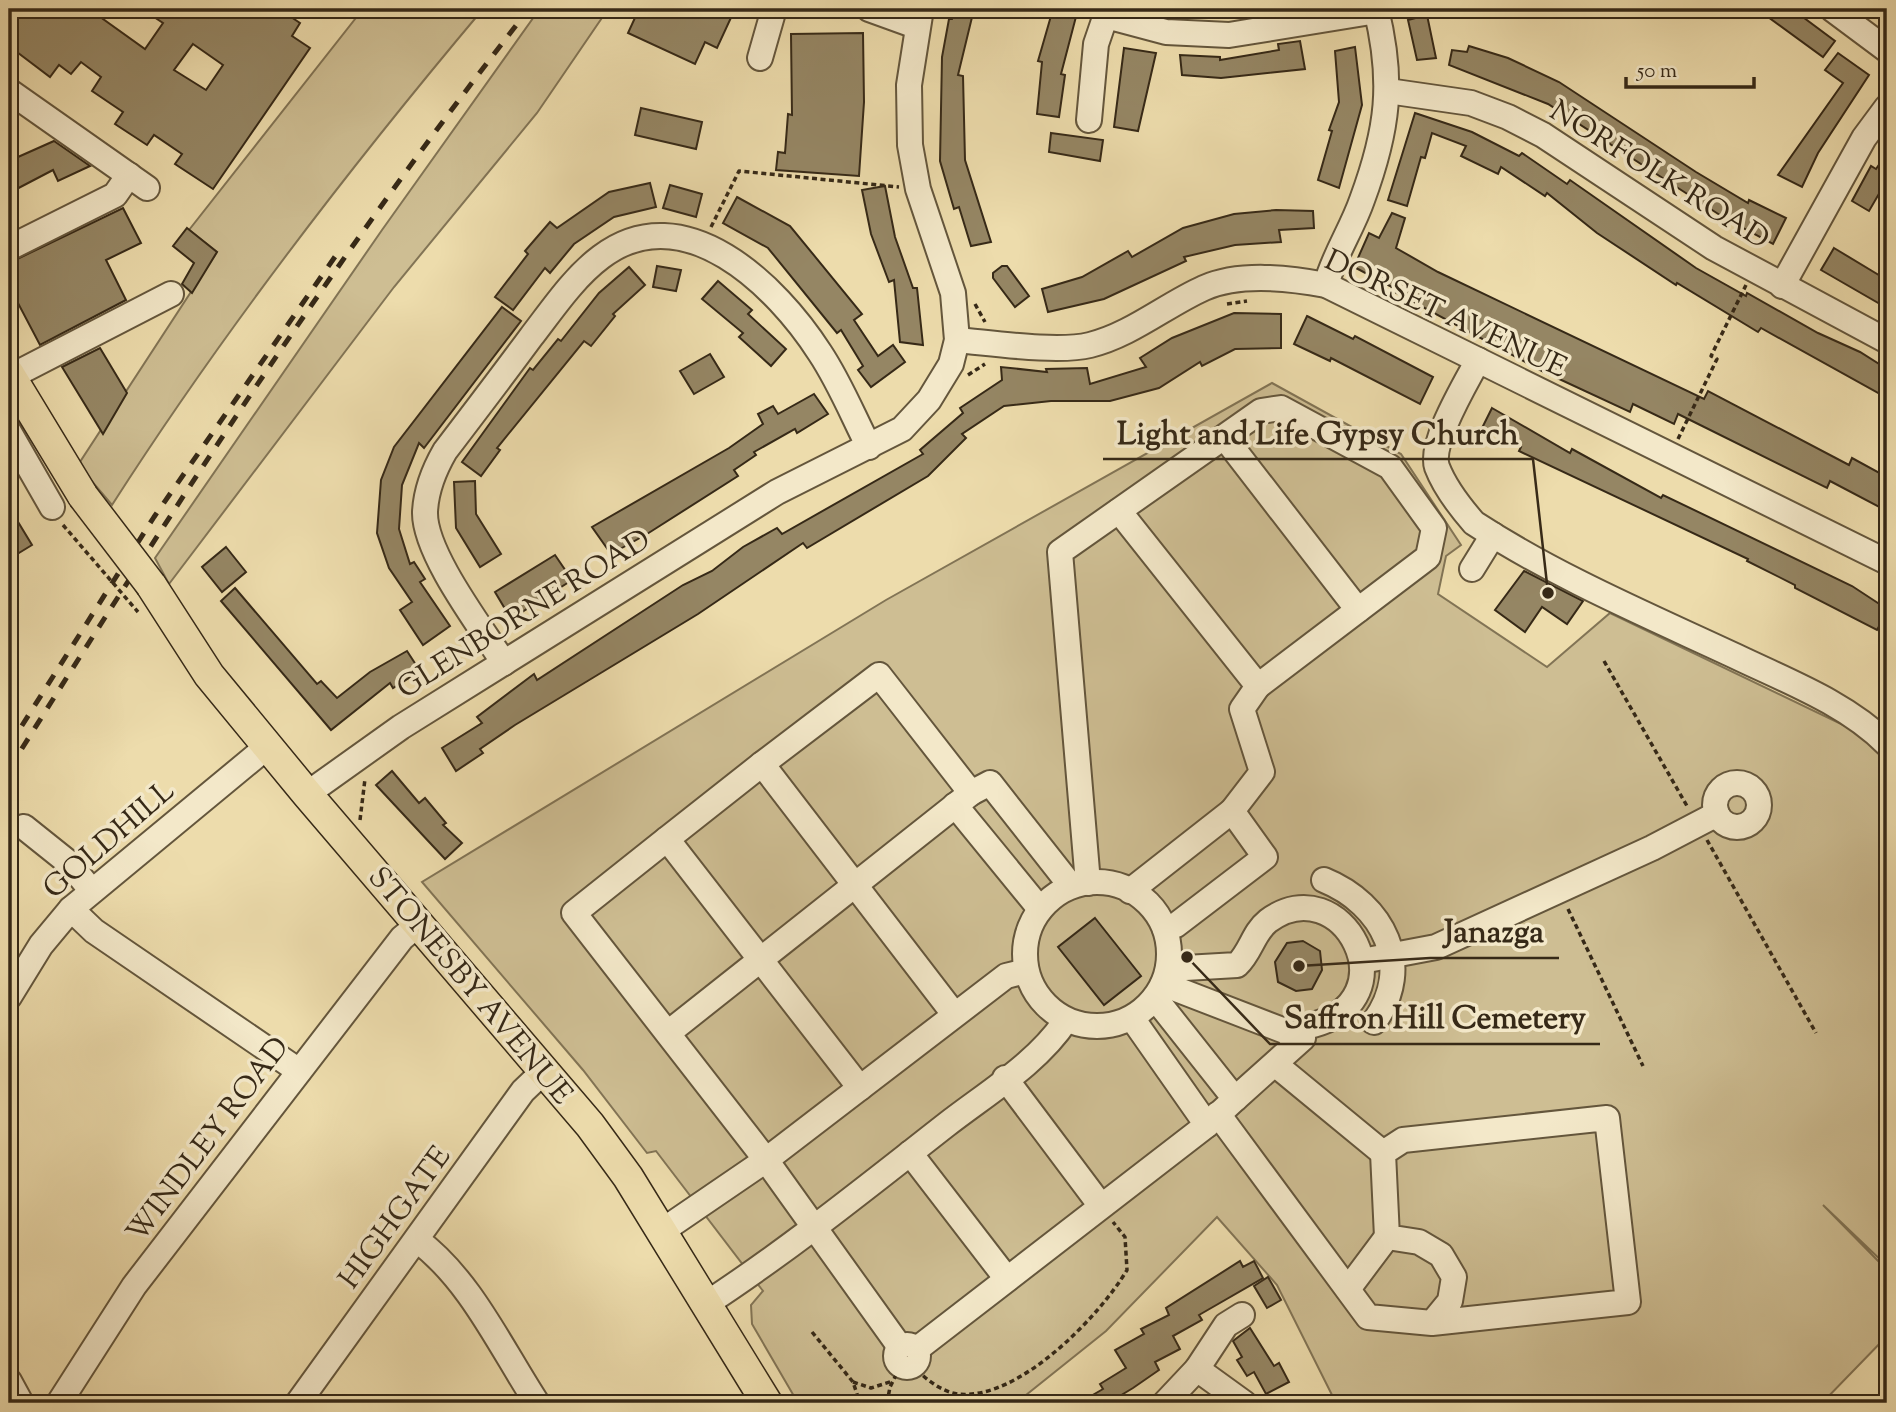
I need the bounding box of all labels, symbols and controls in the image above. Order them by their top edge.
scale bar [1626,46,1754,90]
text: 50 m [1636,57,1677,87]
street label: NORFOLK ROAD [1540,91,1777,261]
street label: DORSET AVENUE [1317,240,1573,390]
callout: Light and Life Gypsy Church [1103,406,1533,459]
text: Light and Life Gypsy Church [1117,413,1519,459]
street label: GLENBORNE ROAD [389,519,660,711]
street label: GOLDHILL [35,772,185,910]
street label: STONESBY AVENUE [357,858,582,1115]
callout: Janazga [1430,905,1559,958]
text: Janazga [1442,911,1544,957]
callout: Saffron Hill Cemetery [1270,991,1600,1044]
text: Saffron Hill Cemetery [1284,997,1586,1043]
street label: WINDLEY ROAD [117,1029,301,1252]
street label: HIGHGATE [329,1138,463,1299]

